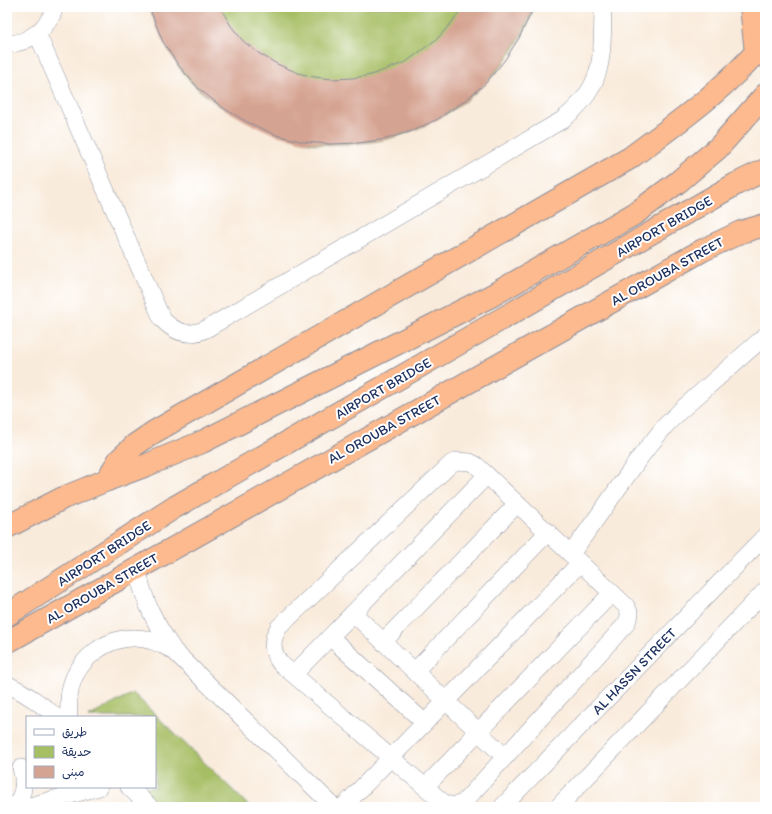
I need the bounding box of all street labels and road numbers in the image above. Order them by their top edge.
street label: AIRPORT BRIDGE [613,192,716,261]
street label: AL OROUBA STREET [608,233,727,309]
street label: AIRPORT BRIDGE [332,354,435,423]
street label: AL OROUBA STREET [325,391,444,467]
street label: AIRPORT BRIDGE [54,517,154,590]
street label: AL OROUBA STREET [43,549,161,627]
street label: AL HASSN STREET [589,624,680,718]

